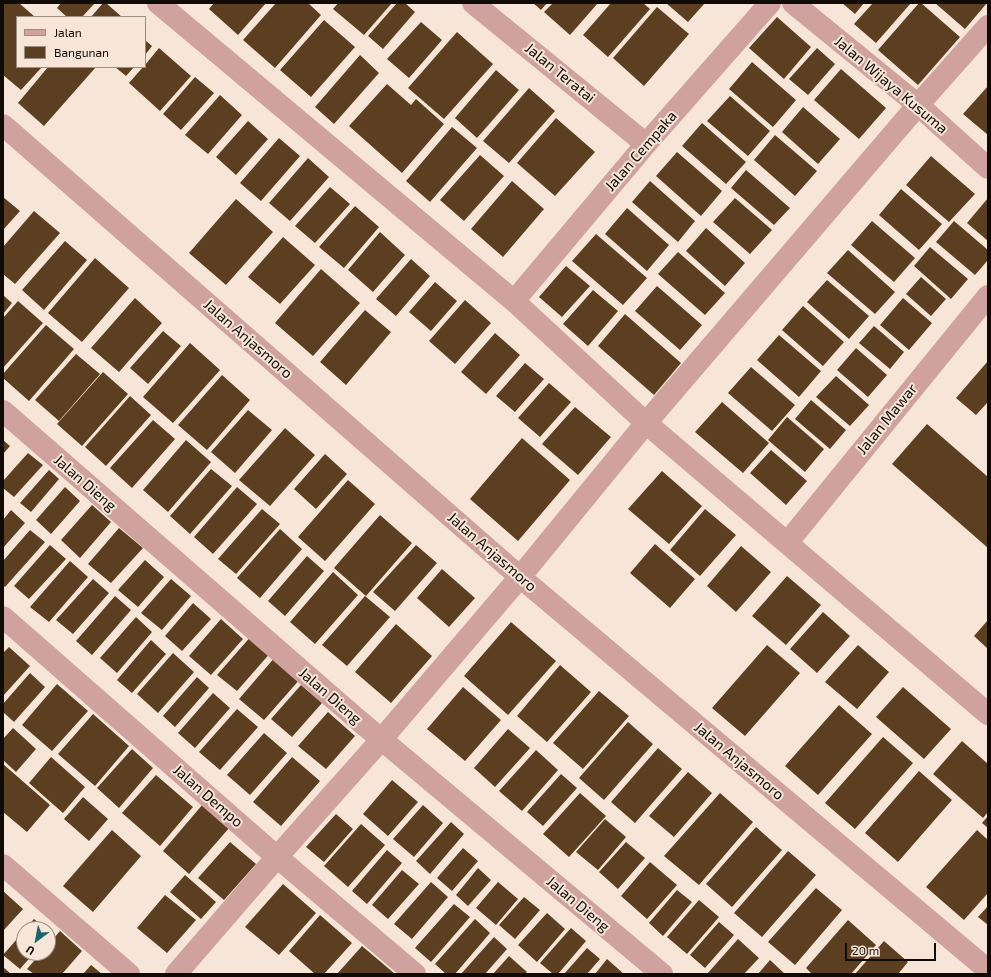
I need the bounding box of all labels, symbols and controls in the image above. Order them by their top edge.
legend [16,16,146,68]
text: Jalan [54,25,82,39]
street label: Jalan Wijaya Kusuma [831,32,951,138]
street label: Jalan Teratai [521,39,599,107]
text: Bangunan [54,45,109,59]
street label: Jalan Cempaka [601,107,681,195]
street label: Jalan Anjasmoro [200,296,296,382]
street label: Jalan Mawar [853,380,921,458]
street label: Jalan Dieng [50,451,120,515]
street label: Jalan Anjasmoro [444,509,540,595]
street label: Jalan Dieng [295,664,365,728]
street label: Jalan Anjasmoro [690,718,788,804]
street label: Jalan Dempo [169,761,247,831]
street label: Jalan Dieng [543,872,613,936]
north arrow [16,921,56,961]
scale bar [847,935,938,961]
text: U [23,943,37,958]
text: 20 m [852,943,879,957]

